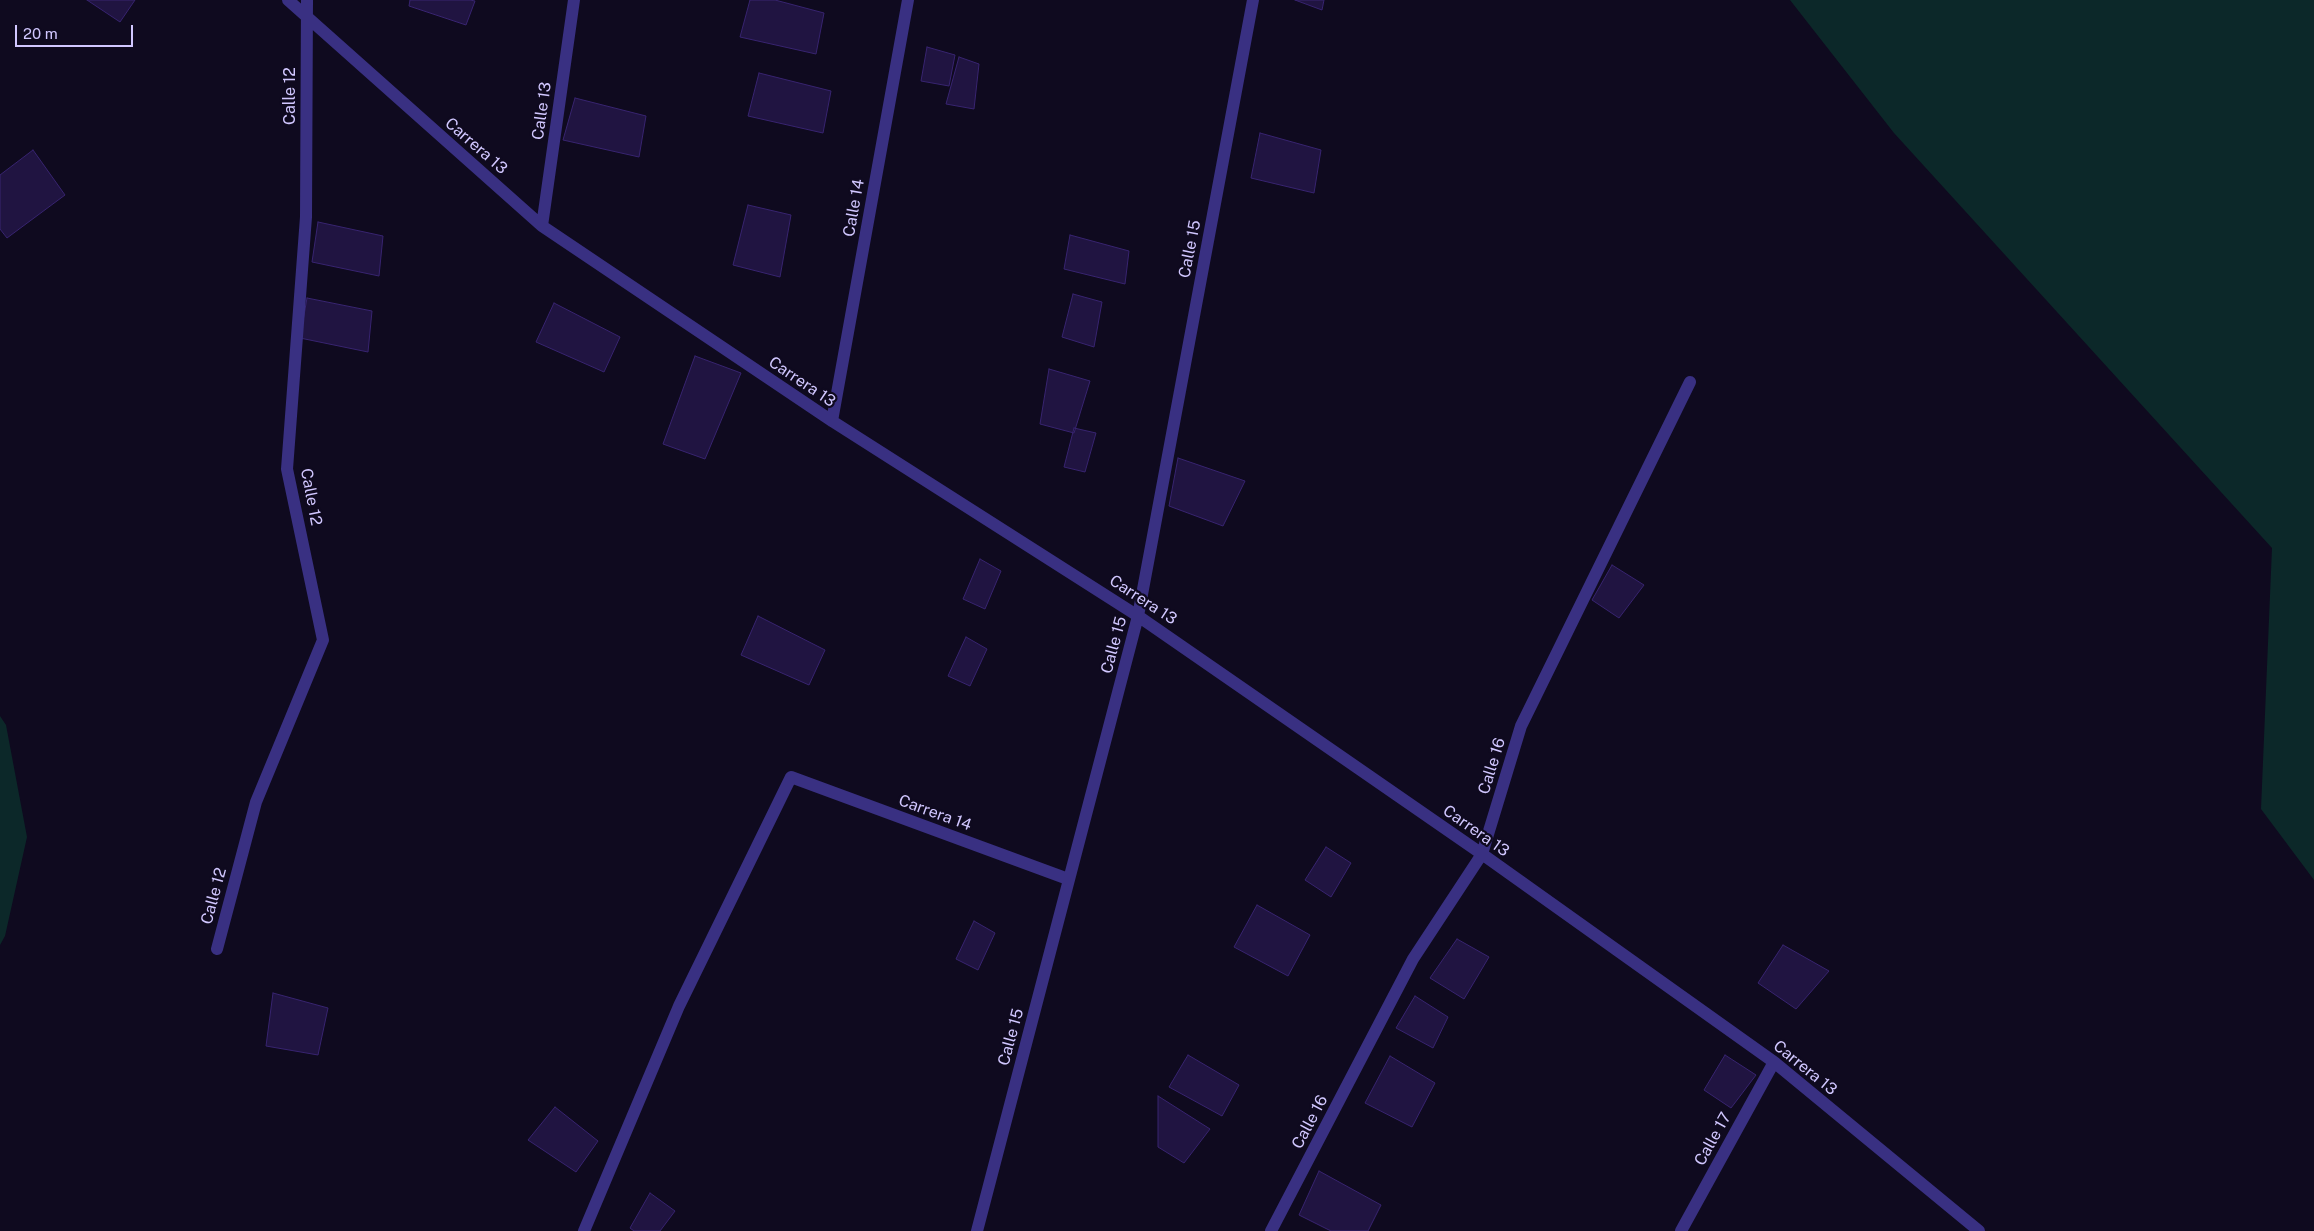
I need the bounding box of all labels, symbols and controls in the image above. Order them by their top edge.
scale bar [18,15,135,47]
text: 20 m [23,25,58,42]
street label: Calle 12 [280,67,300,125]
street label: Calle 13 [528,81,556,141]
street label: Carrera 13 [441,114,511,178]
street label: Calle 14 [839,178,869,238]
street label: Calle 15 [1175,218,1205,280]
street label: Carrera 13 [765,353,839,411]
street label: Calle 12 [296,467,326,527]
street label: Carrera 13 [1106,571,1180,629]
street label: Calle 15 [1097,614,1131,676]
street label: Calle 16 [1474,735,1510,797]
street label: Carrera 14 [896,791,974,835]
street label: Carrera 13 [1439,801,1513,861]
street label: Calle 12 [197,866,231,926]
street label: Calle 15 [994,1006,1028,1068]
street label: Carrera 13 [1769,1036,1841,1100]
street label: Calle 16 [1288,1092,1332,1152]
street label: Calle 17 [1691,1109,1735,1169]

